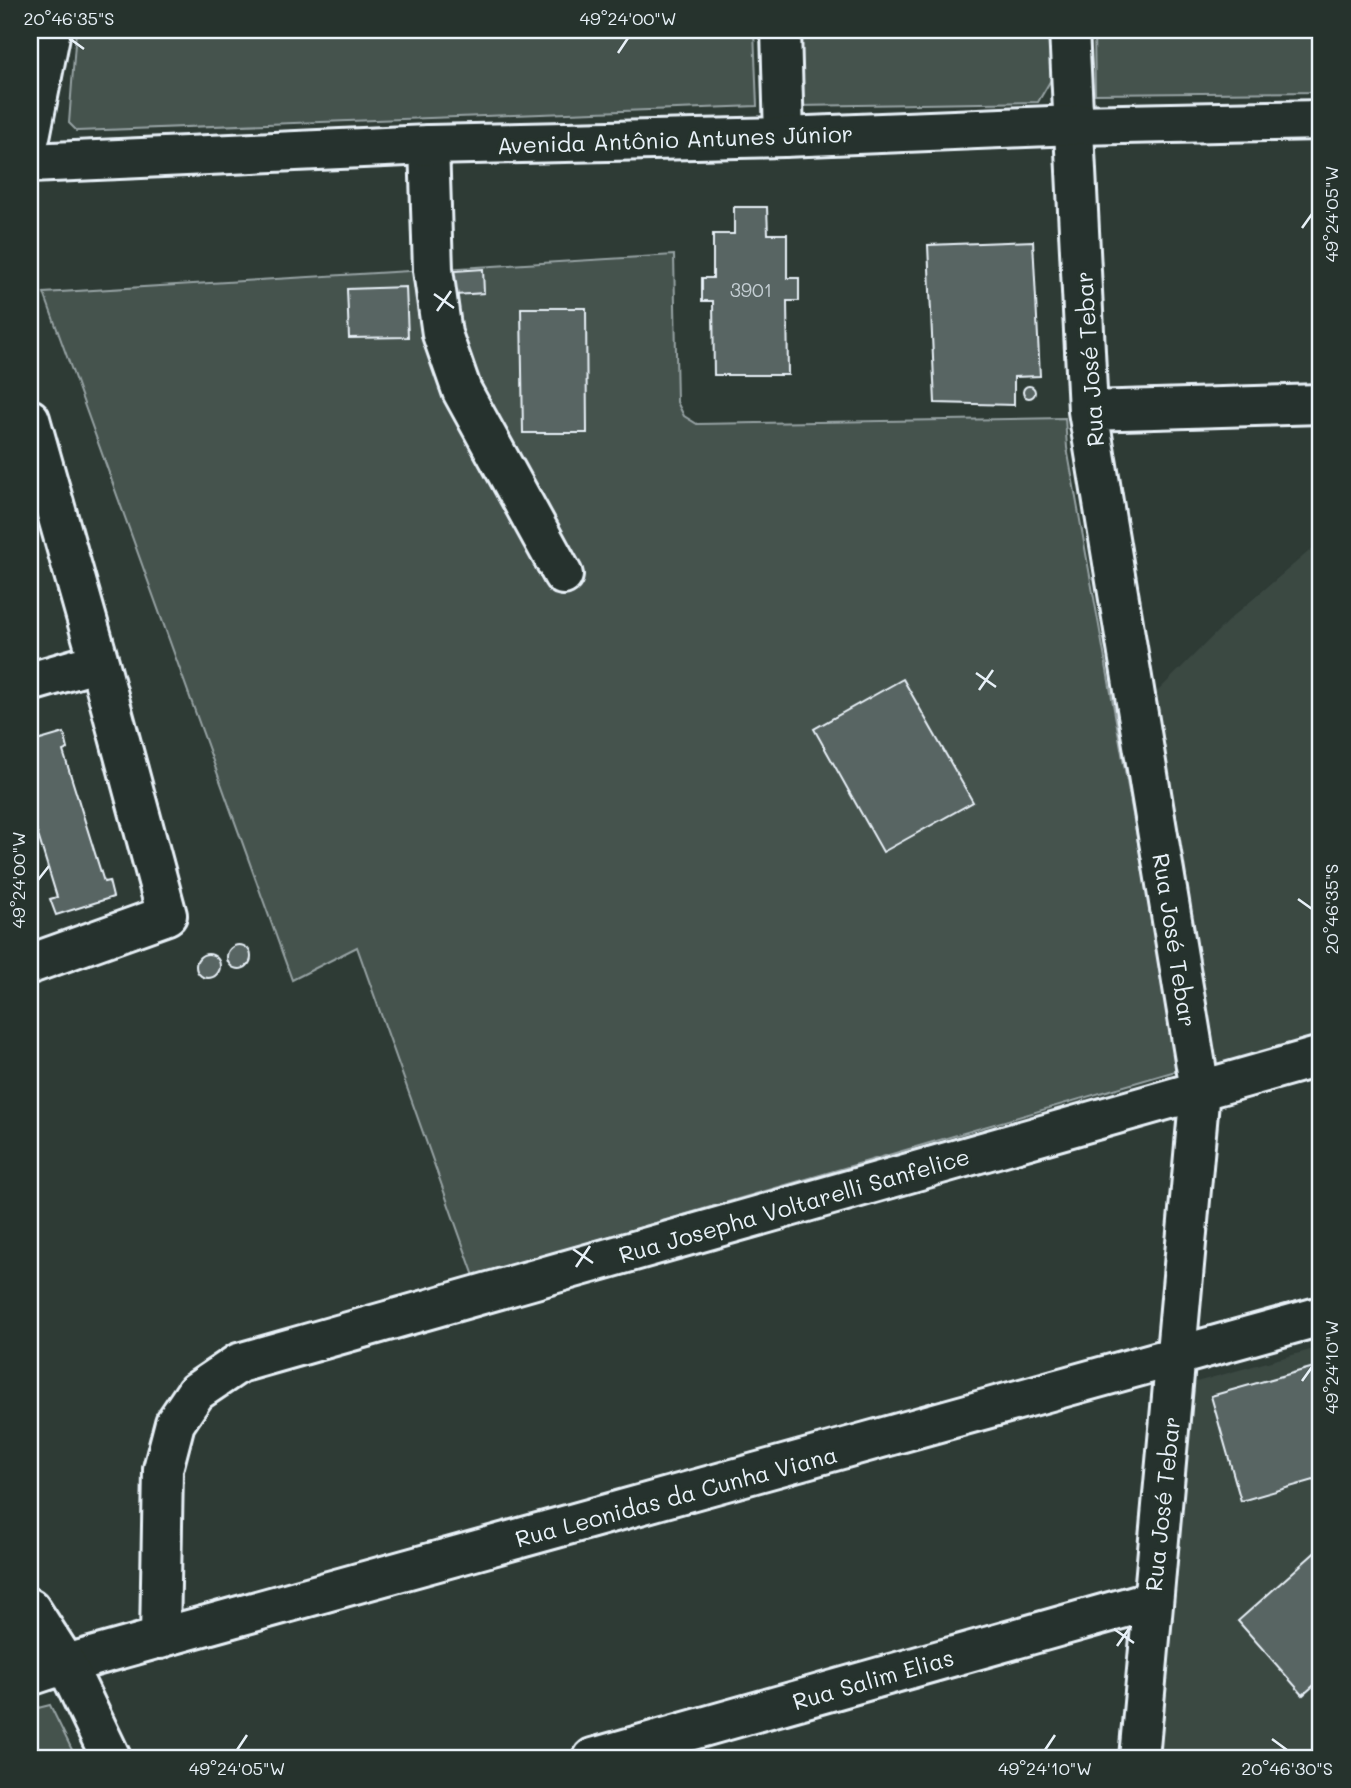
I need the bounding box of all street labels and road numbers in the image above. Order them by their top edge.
street label: Avenida Antônio Antunes Júnior [496,118,854,160]
street label: Rua José Tebar [1068,270,1110,448]
street label: Rua José Tebar [1146,851,1204,1029]
street label: Rua Josepha Voltarelli Sanfelice [615,1140,973,1270]
street label: Rua José Tebar [1138,1415,1186,1593]
street label: Rua Leonidas da Cunha Viana [512,1439,840,1553]
street label: Rua Salim Elias [789,1642,957,1716]

